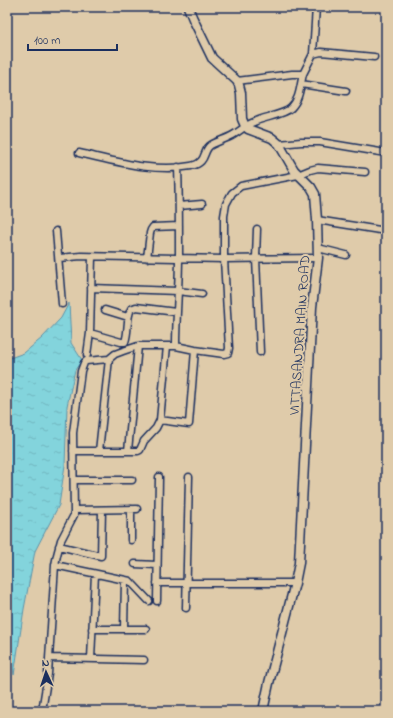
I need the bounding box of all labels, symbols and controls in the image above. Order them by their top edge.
scale bar [28,26,117,52]
text: 100 m [34,32,61,50]
street label: VITTASANDRA MAIN ROAD [284,254,317,417]
north arrow [26,652,66,692]
text: N [41,655,50,671]

